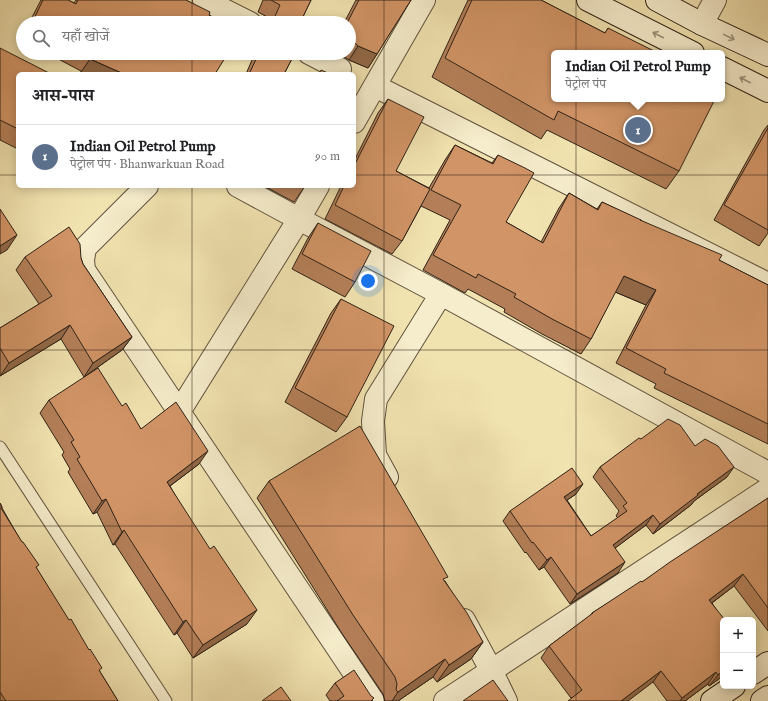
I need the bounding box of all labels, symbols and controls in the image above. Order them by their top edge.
search box [16,16,356,60]
icon: search [30,27,52,49]
text: यहाँ खोजें [62,27,109,46]
one-way arrow [652,31,664,39]
one-way arrow [723,33,735,41]
popup [551,50,725,102]
text: Indian Oil Petrol Pump [565,57,711,76]
one-way arrow [739,75,751,83]
text: पेट्रोल पंप [565,76,606,93]
text: आस-पास [32,86,94,107]
pin: 1 [625,115,651,145]
text: Indian Oil Petrol Pump [70,137,216,156]
text: 1 [43,148,47,165]
text: 90 m [315,148,340,165]
text: पेट्रोल पंप · Bhanwarkuan Road [70,156,225,173]
your location [358,271,378,291]
map controls [720,617,756,689]
button: + [720,617,756,653]
button: − [720,653,756,689]

